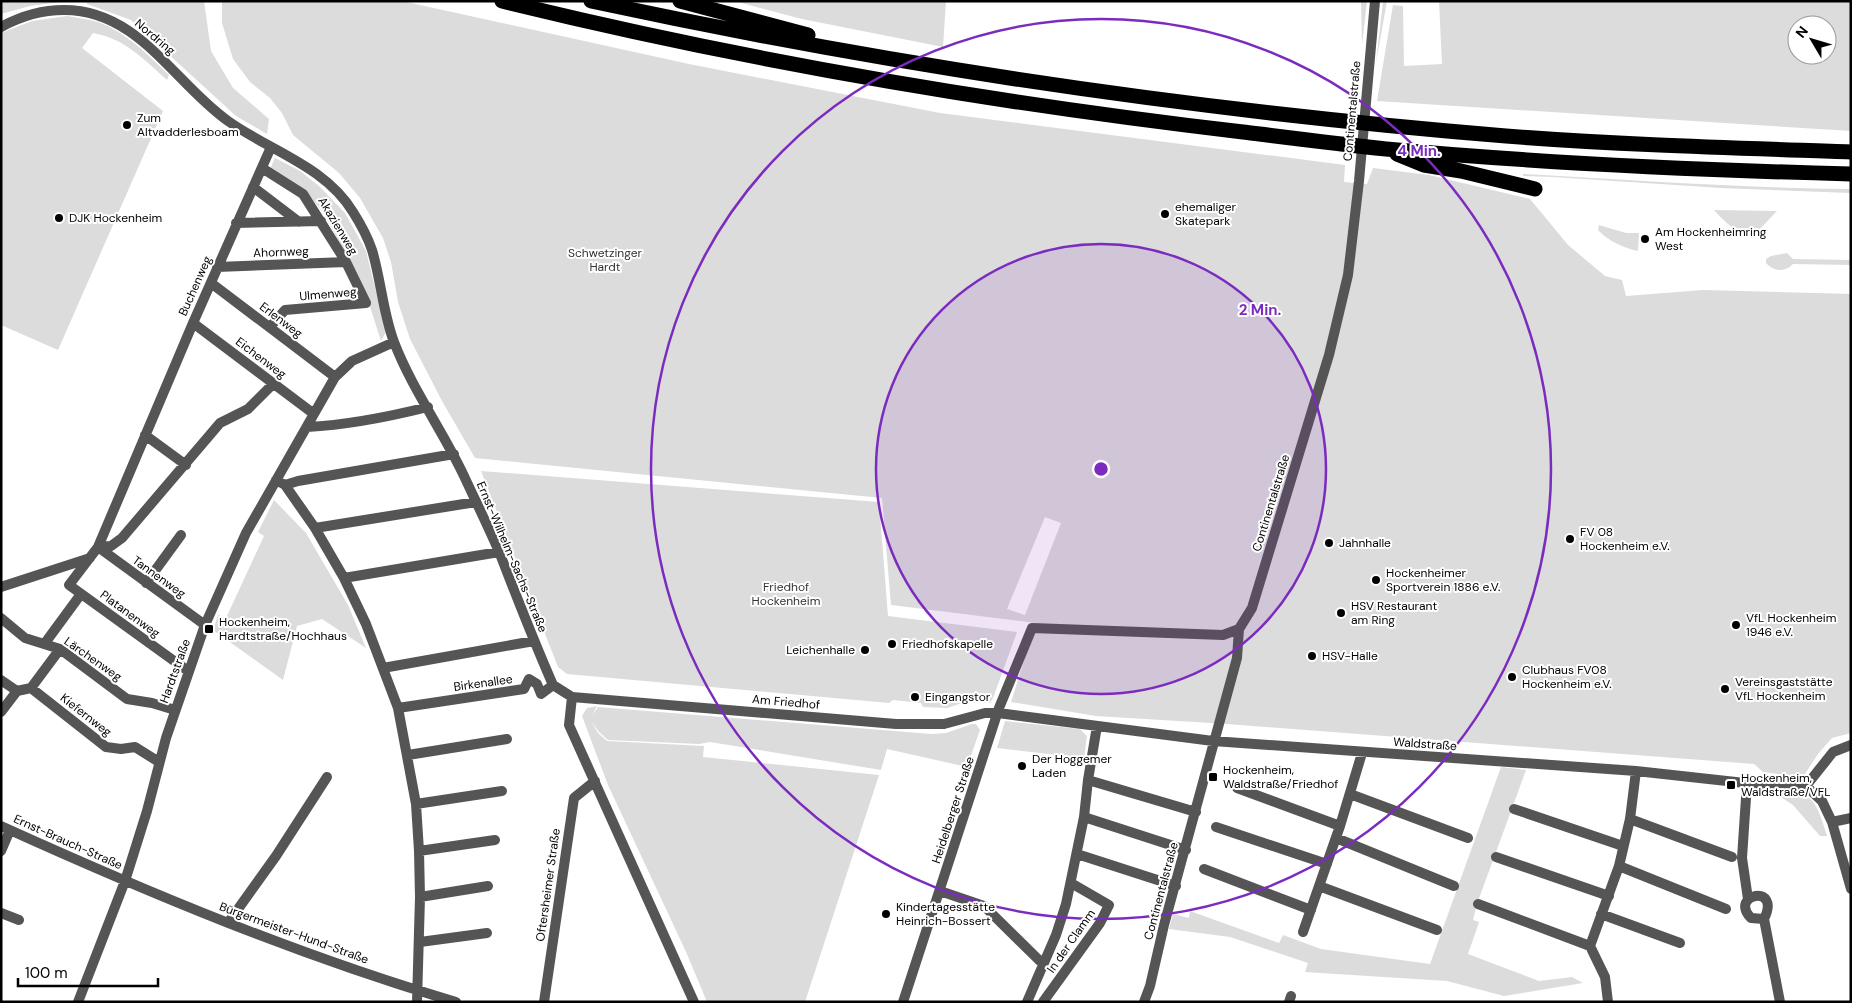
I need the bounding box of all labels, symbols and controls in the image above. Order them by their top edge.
street label: Nordring [131,15,179,59]
north arrow [1787,15,1837,65]
text: N [1792,22,1812,42]
street label: Continentalstraße [1340,60,1364,162]
place label: Zum Altvadderlesboam [137,110,239,140]
marker: Zum Altvadderlesboam [121,119,133,131]
text: 4 Min. [1397,141,1441,161]
street label: Akazienweg [314,194,362,258]
place label: ehemaliger Skatepark [1175,199,1237,229]
marker: ehemaliger Skatepark [1159,208,1171,220]
place label: DJK Hockenheim [69,210,162,226]
marker: DJK Hockenheim [53,212,65,224]
place label: Am Hockenheimring West [1655,224,1767,254]
marker: Am Hockenheimring West [1639,233,1651,245]
street label: Ahornweg [253,243,309,261]
park label: Schwetzinger Hardt [568,245,643,275]
street label: Buchenweg [175,253,215,318]
street label: Ulmenweg [299,284,358,304]
street label: Erlenweg [256,299,306,342]
text: 2 Min. [1239,300,1282,320]
street label: Eichenweg [232,334,290,382]
street label: Continentalstraße [1249,452,1293,553]
centre of rings [1092,460,1110,478]
street label: Ernst-Wilhelm-Sachs-Straße [473,479,551,635]
place label: FV 08 Hockenheim e.V. [1580,524,1670,554]
marker: FV 08 Hockenheim e.V. [1564,533,1576,545]
place label: Jahnhalle [1339,535,1391,551]
marker: Jahnhalle [1323,537,1335,549]
street label: Tannenweg [129,552,189,602]
place label: Hockenheimer Sportverein 1886 e.V. [1386,565,1500,595]
marker: Hockenheimer Sportverein 1886 e.V. [1370,574,1382,586]
park label: Friedhof Hockenheim [752,579,820,609]
street label: Platanenweg [97,587,163,641]
place label: HSV Restaurant am Ring [1351,598,1437,628]
marker: HSV Restaurant am Ring [1335,607,1347,619]
place label: VfL Hockenheim 1946 e.V. [1746,610,1836,640]
place label: Hockenheim, Hardtstraße/Hochhaus [219,614,347,644]
marker: VfL Hockenheim 1946 e.V. [1730,619,1742,631]
marker: Hockenheim, Hardtstraße/Hochhaus [203,623,215,635]
street label: Lärchenweg [61,633,125,685]
place label: Friedhofskapelle [902,636,993,652]
street label: Hardtstraße [156,637,194,705]
marker: Friedhofskapelle [886,638,898,650]
place label: Leichenhalle [786,642,855,658]
marker: Leichenhalle [859,644,871,656]
place label: HSV-Halle [1322,648,1378,664]
marker: HSV-Halle [1306,650,1318,662]
place label: Clubhaus FV08 Hockenheim e.V. [1522,662,1612,692]
street label: Birkenallee [452,671,514,695]
marker: Clubhaus FV08 Hockenheim e.V. [1506,671,1518,683]
place label: Vereinsgaststätte VfL Hockenheim [1735,674,1833,704]
marker: Vereinsgaststätte VfL Hockenheim [1719,683,1731,695]
place label: Eingangstor [925,689,991,705]
street label: Kiefernweg [57,690,115,740]
street label: Am Friedhof [751,691,821,713]
marker: Eingangstor [909,691,921,703]
street label: Waldstraße [1393,734,1458,754]
place label: Der Hoggemer Laden [1032,751,1112,781]
street label: Heidelberger Straße [928,754,978,866]
marker: Der Hoggemer Laden [1016,760,1028,772]
place label: Hockenheim, Waldstraße/Friedhof [1223,762,1338,792]
place label: Hockenheim, Waldstraße/VFL [1741,770,1831,800]
marker: Hockenheim, Waldstraße/Friedhof [1207,771,1219,783]
marker: Hockenheim, Waldstraße/VFL [1725,779,1737,791]
street label: Ernst-Brauch-Straße [11,811,125,873]
street label: Oftersheimer Straße [532,827,564,943]
street label: Continentalstraße [1140,840,1182,942]
street label: Bürgermeister-Hund-Straße [217,899,371,968]
place label: Kindertagesstätte Heinrich-Bossert [896,899,995,929]
street label: In der Clamm [1043,906,1099,976]
marker: Kindertagesstätte Heinrich-Bossert [880,908,892,920]
scale bar [18,956,158,988]
text: 100 m [25,963,68,983]

